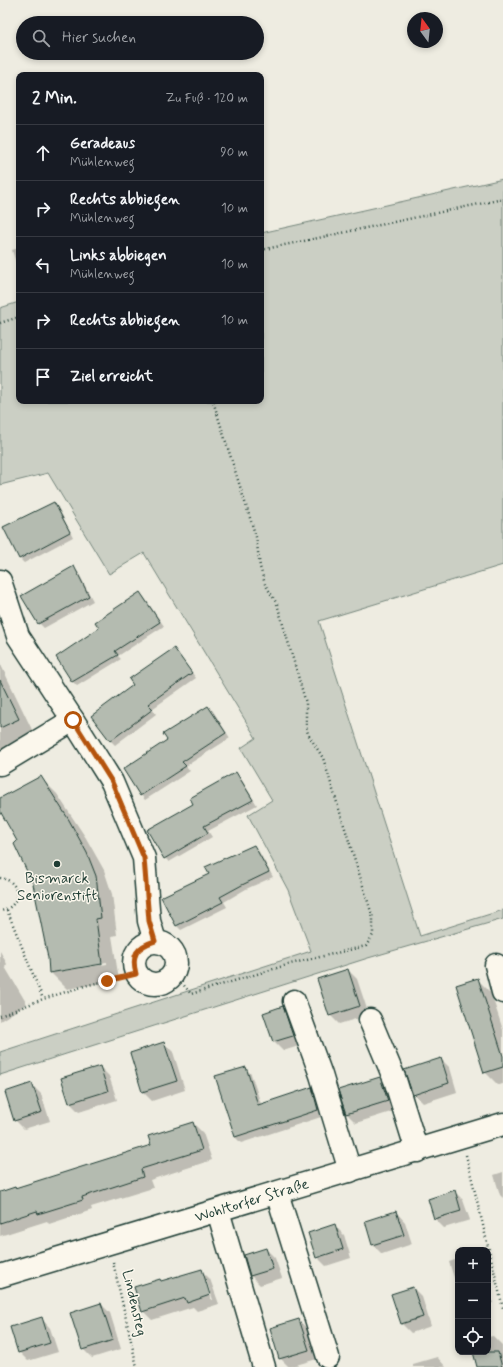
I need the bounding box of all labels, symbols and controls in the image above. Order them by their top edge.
north arrow [407,12,443,48]
search box [16,16,264,60]
icon: search [30,27,52,49]
text: Hier suchen [62,28,136,48]
text: 2 Min. [32,87,77,109]
text: Zu Fuß · 120 m [165,90,248,107]
text: Geradeaus [70,134,135,154]
icon: ahead [32,142,54,164]
text: 90 m [220,144,248,161]
text: Mühlenweg [70,154,135,171]
text: Rechts abbiegen [70,190,180,210]
icon: right [32,198,54,220]
text: 10 m [221,200,248,217]
text: Mühlenweg [70,210,135,227]
text: Links abbiegen [70,246,167,266]
icon: left [32,254,54,276]
text: 10 m [221,256,248,273]
text: Mühlenweg [70,266,135,283]
icon: right [32,310,54,332]
text: Rechts abbiegen [70,311,180,331]
text: 10 m [221,312,248,329]
icon: arrive [32,366,54,388]
text: Ziel erreicht [70,367,153,387]
route start [64,711,82,729]
marker: Bismarck Seniorenstift [52,859,62,869]
place label: Bismarck Seniorenstift [17,869,98,906]
route end [98,972,116,990]
street label: Wohltorfer Straße [193,1174,311,1228]
map controls [455,1247,491,1355]
button: + [455,1247,491,1283]
street label: Lindensteg [117,1268,151,1338]
button: − [455,1283,491,1319]
button: locate [455,1319,491,1355]

